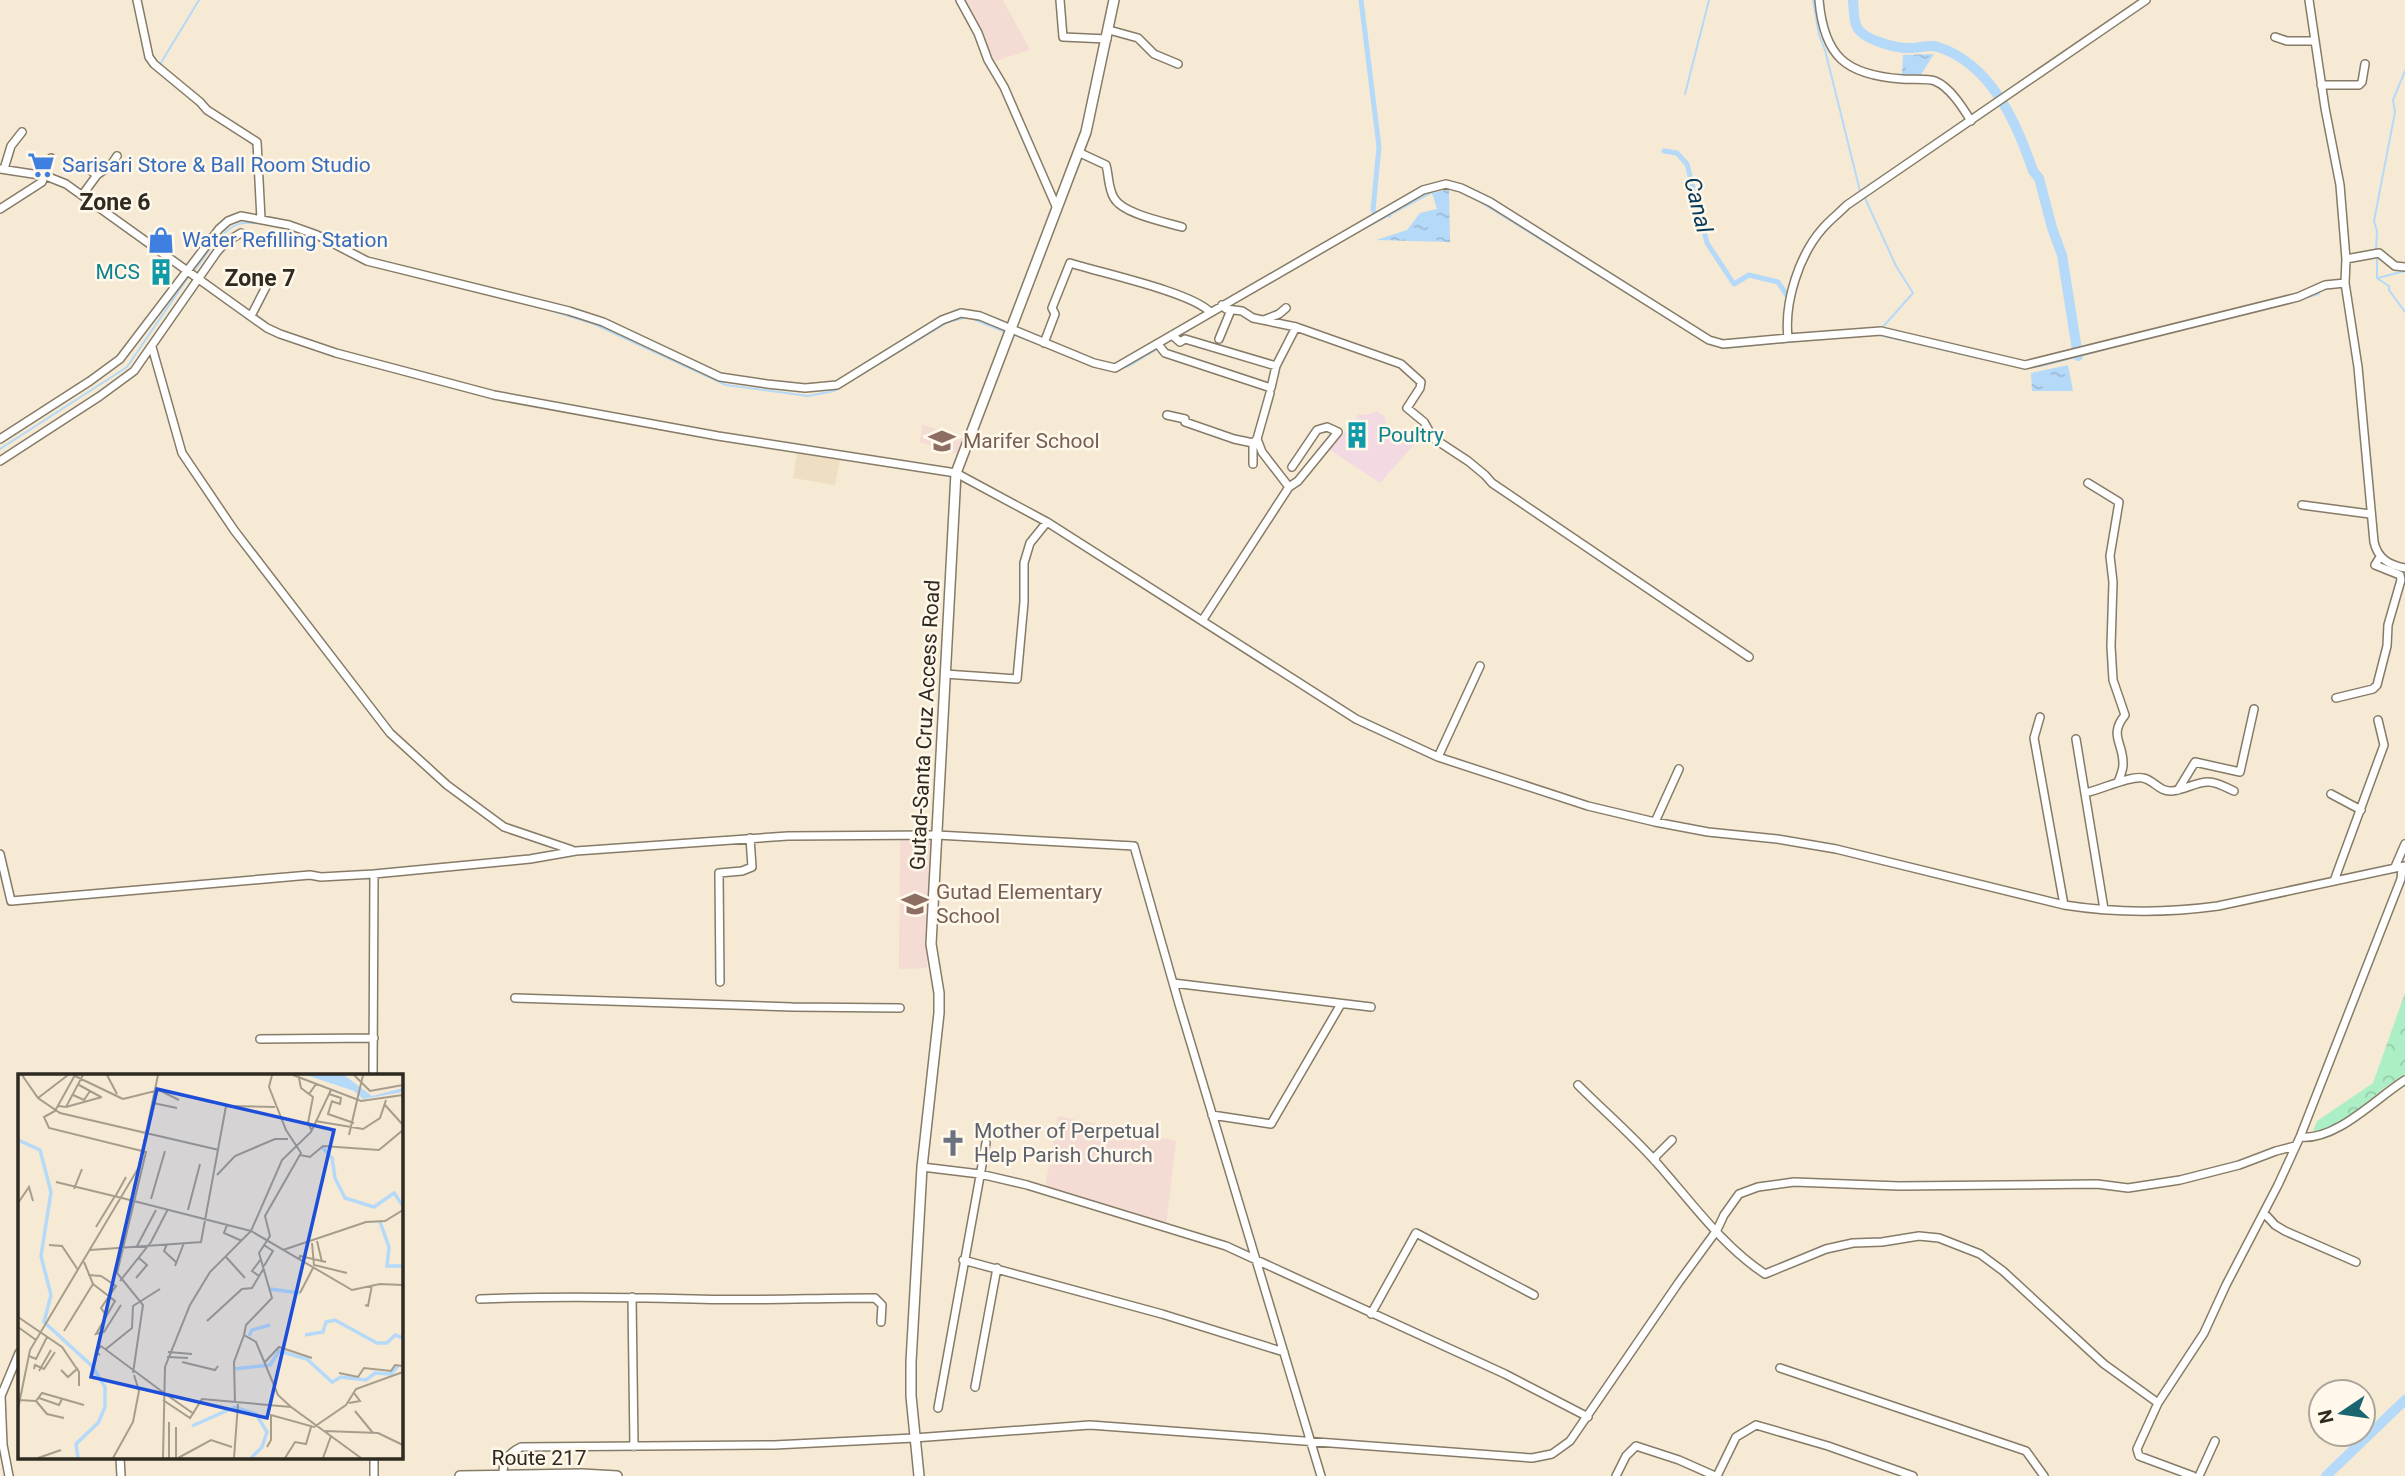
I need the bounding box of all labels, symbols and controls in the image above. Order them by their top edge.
supermarket icon: Sarisari Store & Ball Room Studio [26,150,56,180]
place label: Sarisari Store & Ball Room Studio [62,153,371,177]
water label: Canal [1678,174,1718,236]
district label: Zone 6 [80,189,150,216]
shop icon: Water Refilling Station [146,225,176,255]
place label: Water Refilling Station [182,228,388,252]
building icon: MCS [146,257,176,287]
place label: MCS [96,260,140,284]
district label: Zone 7 [225,265,295,292]
building icon: Poultry [1342,420,1372,450]
place label: Poultry [1378,423,1444,447]
school or university icon: Marifer School [927,426,957,456]
place label: Marifer School [963,429,1100,453]
street label: Gutad-Santa Cruz Access Road [905,579,945,871]
place label: Gutad Elementary School [936,880,1102,928]
school or university icon: Gutad Elementary School [900,889,930,919]
inset map [18,1074,402,1458]
place label: Mother of Perpetual Help Parish Church [974,1119,1160,1167]
church icon: Mother of Perpetual Help Parish Church [938,1128,968,1158]
north arrow [2307,1378,2377,1448]
text: N [2313,1408,2339,1426]
street label: Route 217 [491,1446,587,1470]

